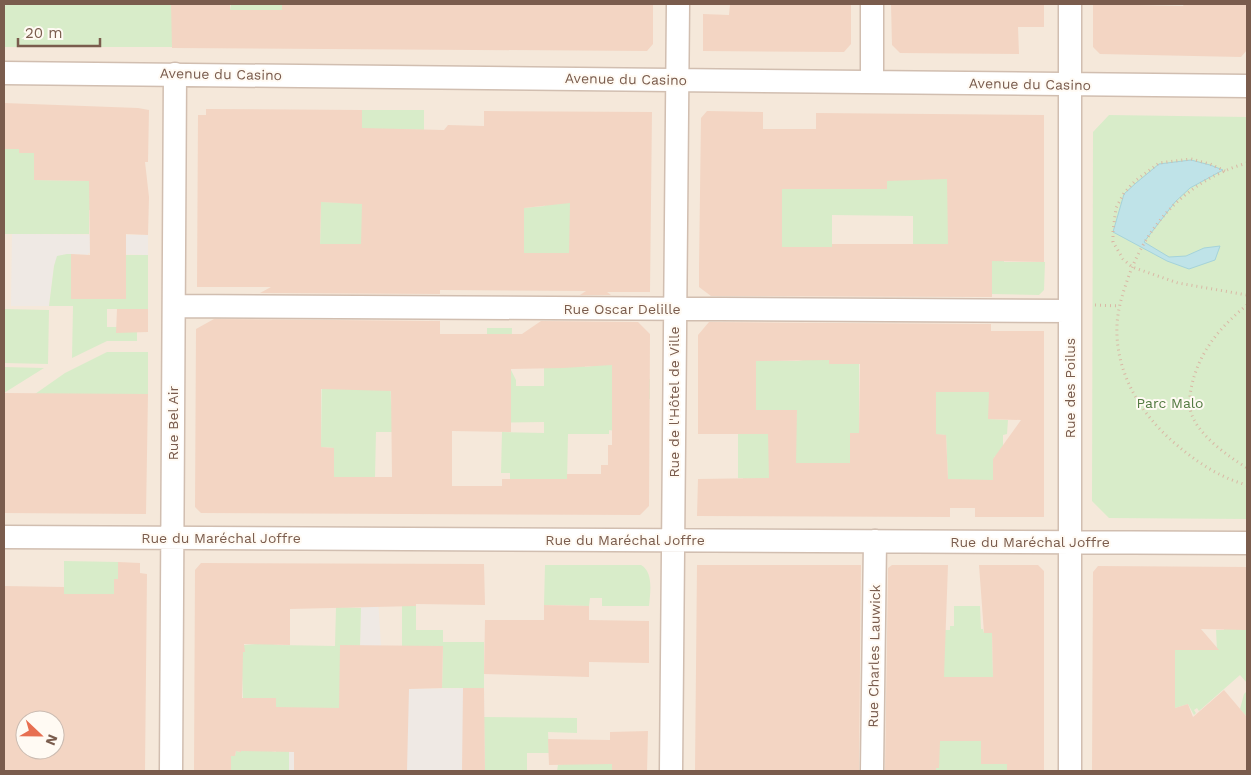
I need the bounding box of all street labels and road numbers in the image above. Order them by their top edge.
street label: Avenue du Casino [160,65,282,83]
street label: Avenue du Casino [565,70,687,88]
street label: Avenue du Casino [969,75,1091,93]
street label: Rue Oscar Delille [563,301,681,317]
street label: Rue de l'Hôtel de Ville [666,326,682,478]
street label: Rue des Poilus [1062,338,1078,438]
street label: Rue Bel Air [165,385,181,460]
street label: Rue du Maréchal Joffre [141,530,301,546]
street label: Rue du Maréchal Joffre [545,532,705,548]
street label: Rue du Maréchal Joffre [950,534,1110,550]
street label: Rue Charles Lauwick [865,584,883,728]

